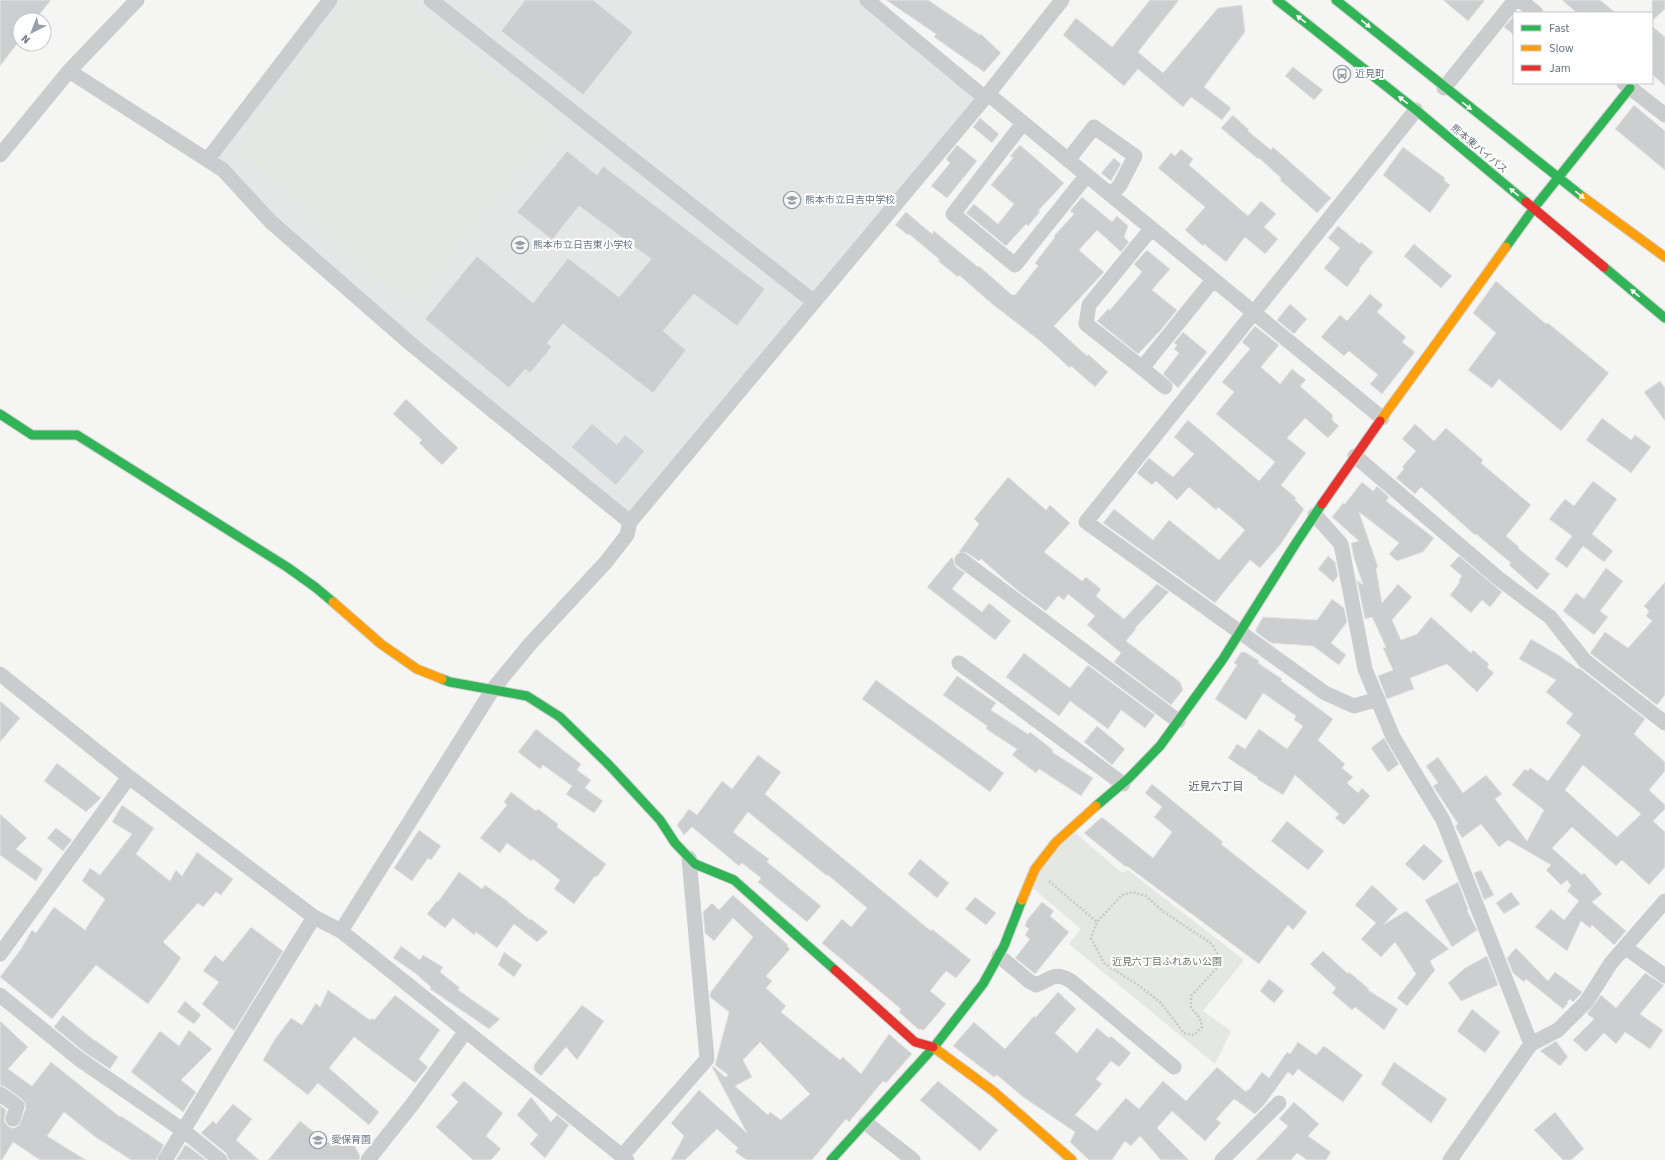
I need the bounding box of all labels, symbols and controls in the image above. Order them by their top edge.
north arrow [12,12,52,52]
legend [1513,12,1653,84]
one-way arrow [1296,15,1307,23]
one-way arrow [1360,20,1371,29]
text: Fast [1549,20,1569,37]
text: N [18,31,33,47]
text: Slow [1549,40,1574,57]
text: Jam [1549,60,1571,77]
bus stop icon: 近見町 [1332,64,1352,84]
place label: 近見町 [1355,67,1385,81]
one-way arrow [1397,96,1408,104]
one-way arrow [1462,102,1473,110]
street label: 熊本東バイパス [1448,121,1510,177]
one-way arrow [1508,187,1519,196]
school or university icon: 熊本市立日吉中学校 [782,190,802,210]
one-way arrow [1575,191,1585,200]
place label: 熊本市立日吉中学校 [805,193,895,207]
school or university icon: 熊本市立日吉東小学校 [510,235,530,255]
place label: 熊本市立日吉東小学校 [533,238,633,252]
one-way arrow [1630,288,1640,297]
district label: 近見六丁目 [1189,779,1244,794]
park label: 近見六丁目ふれあい公園 [1112,955,1222,969]
school or university icon: 愛保育園 [308,1130,328,1150]
place label: 愛保育園 [331,1133,371,1147]

